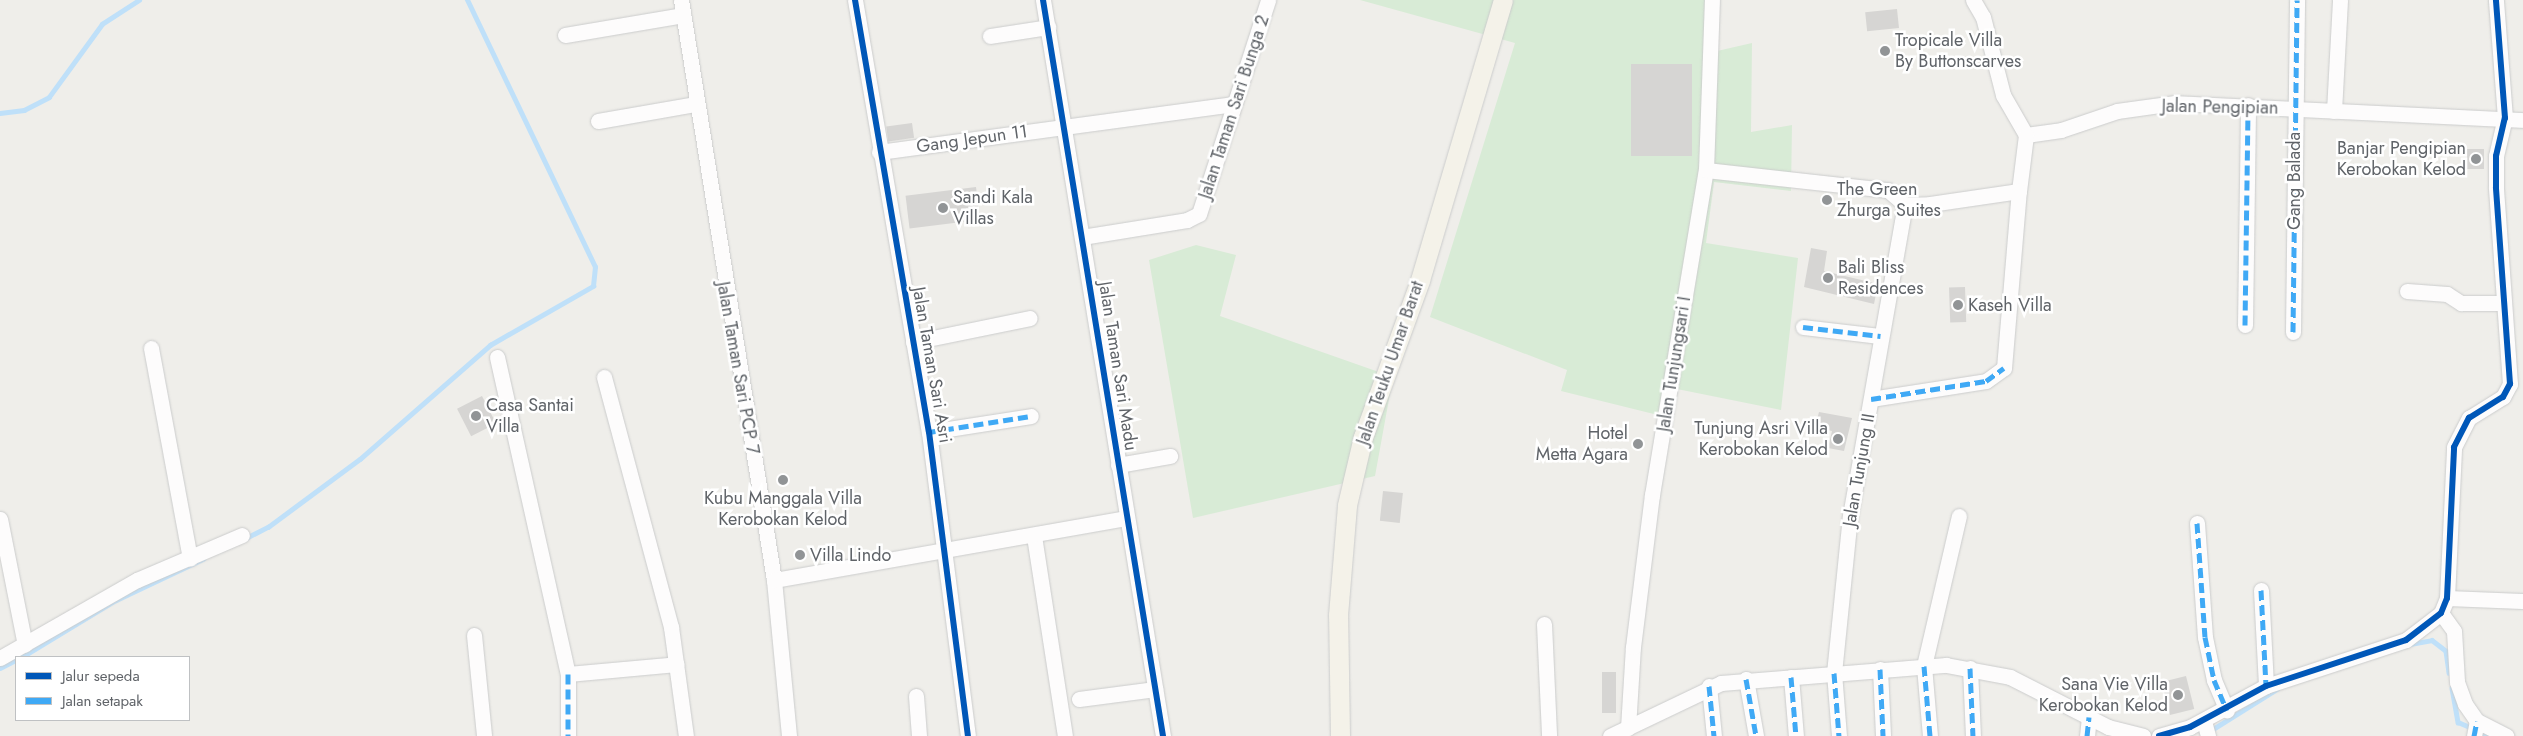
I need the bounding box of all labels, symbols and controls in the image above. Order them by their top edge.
street label: Jalan Taman Sari Bunga 2 [1194,13,1274,201]
place label: Tropicale Villa By Buttonscarves [1895,30,2021,72]
marker: Tropicale Villa By Buttonscarves [1879,45,1891,57]
street label: Jalan Pengipian [2161,95,2279,119]
street label: Gang Jepun 11 [915,121,1029,157]
street label: Gang Balada [2283,132,2305,230]
place label: Banjar Pengipian Kerobokan Kelod [2337,138,2466,180]
marker: Banjar Pengipian Kerobokan Kelod [2470,153,2482,165]
place label: The Green Zhurga Suites [1837,179,1941,222]
place label: Sandi Kala Villas [953,187,1033,230]
marker: The Green Zhurga Suites [1821,194,1833,206]
marker: Sandi Kala Villas [937,202,949,214]
place label: Bali Bliss Residences [1838,257,1923,300]
marker: Bali Bliss Residences [1822,272,1834,284]
street label: Jalan Teuku Umar Barat [1352,278,1428,448]
street label: Jalan Taman Sari PCP 7 [712,280,764,456]
street label: Jalan Taman Sari Madu [1094,280,1142,452]
street label: Jalan Taman Sari Asri [908,285,956,445]
place label: Kaseh Villa [1968,294,2052,316]
street label: Jalan Tunjungsari I [1653,295,1695,433]
marker: Kaseh Villa [1952,299,1964,311]
place label: Casa Santai Villa [486,395,574,438]
marker: Casa Santai Villa [470,410,482,422]
street label: Jalan Tunjung II [1838,412,1880,528]
place label: Tunjung Asri Villa Kerobokan Kelod [1694,418,1828,460]
place label: Hotel Metta Agara [1536,423,1628,466]
marker: Tunjung Asri Villa Kerobokan Kelod [1832,433,1844,445]
marker: Hotel Metta Agara [1632,438,1644,450]
marker: Kubu Manggala Villa Kerobokan Kelod [777,474,789,486]
place label: Kubu Manggala Villa Kerobokan Kelod [704,488,862,530]
place label: Villa Lindo [810,544,891,566]
marker: Villa Lindo [794,549,806,561]
legend [15,656,190,721]
text: Jalur sepeda [62,665,140,687]
place label: Sana Vie Villa Kerobokan Kelod [2039,674,2168,716]
marker: Sana Vie Villa Kerobokan Kelod [2172,689,2184,701]
text: Jalan setapak [62,690,143,712]

